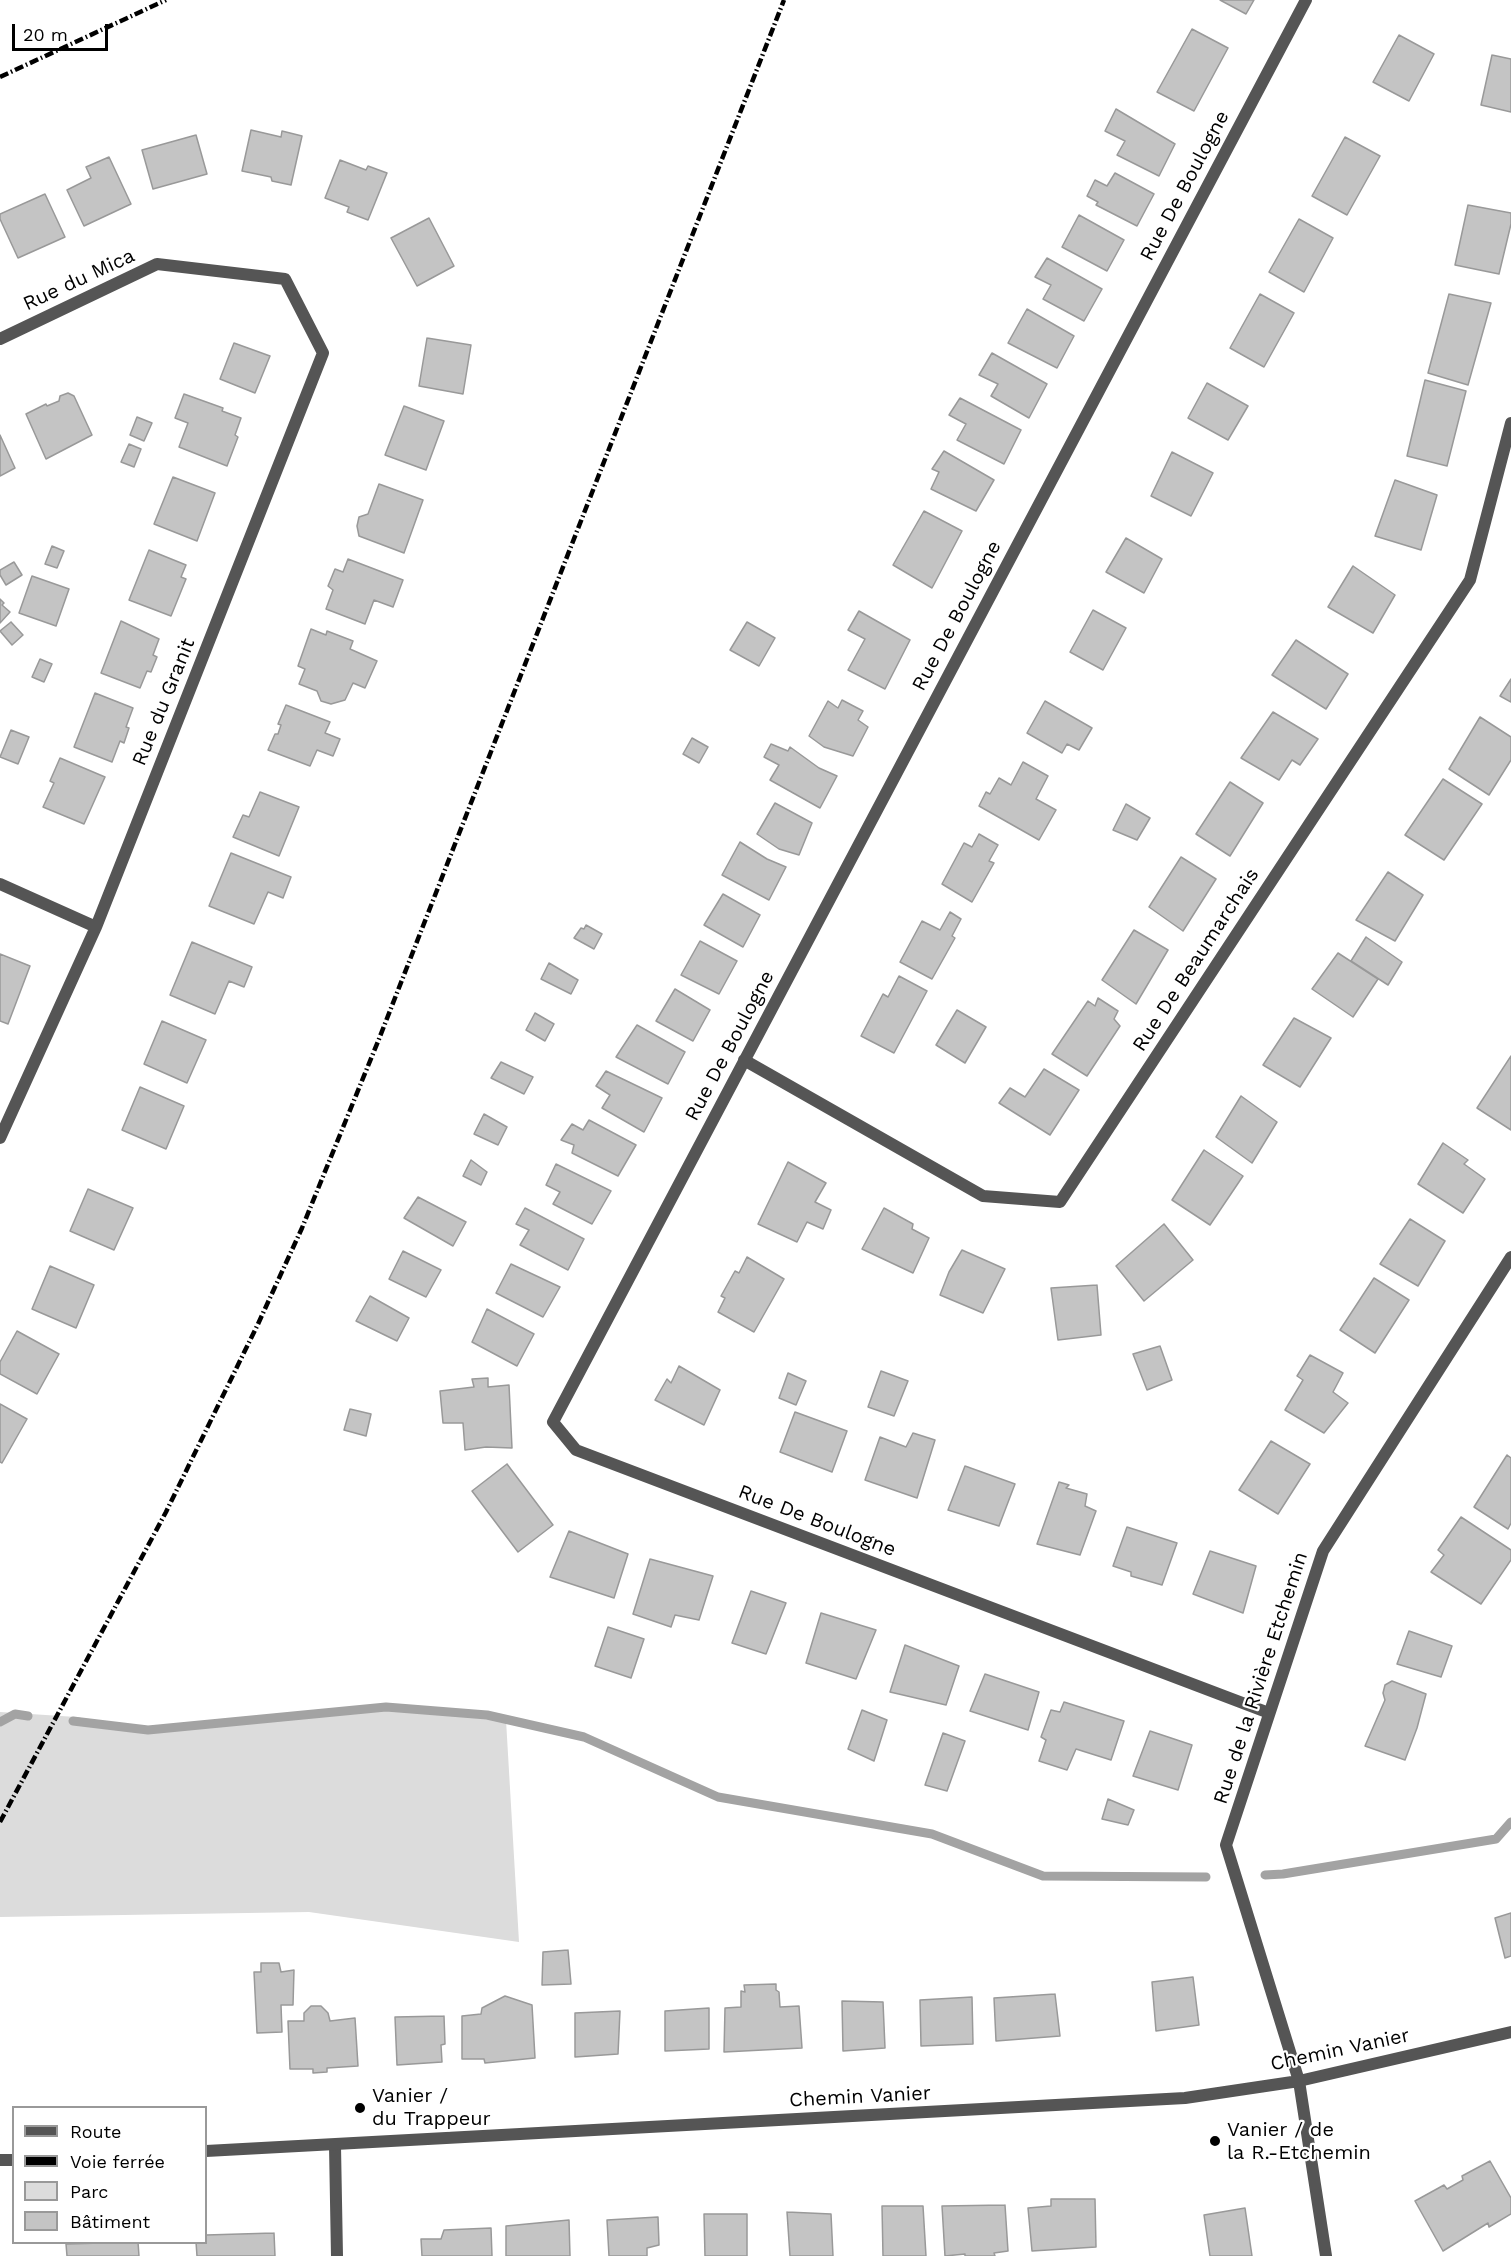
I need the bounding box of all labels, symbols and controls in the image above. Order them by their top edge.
scale bar [15,12,111,50]
text: 20 m [23,24,68,45]
street label: Rue De Boulogne [1135,107,1235,265]
street label: Rue du Mica [19,244,139,316]
street label: Rue De Boulogne [907,537,1007,695]
street label: Rue du Granit [128,635,200,769]
street label: Rue De Beaumarchais [1128,864,1264,1056]
street label: Rue De Boulogne [680,967,780,1125]
street label: Rue De Boulogne [735,1480,899,1562]
street label: Rue de la Rivière Etchemin [1209,1549,1313,1807]
street label: Chemin Vanier [1268,2024,1412,2076]
street label: Chemin Vanier [789,2081,931,2113]
place label: Vanier / du Trappeur [372,2084,491,2131]
marker: Vanier / du Trappeur [353,2101,367,2115]
legend [12,2106,207,2244]
place label: Vanier / de la R.-Etchemin [1227,2118,1371,2165]
text: Route [70,2121,122,2142]
marker: Vanier / de la R.-Etchemin [1208,2134,1222,2148]
text: Voie ferrée [70,2151,165,2172]
text: Parc [70,2181,108,2202]
text: Bâtiment [70,2211,150,2232]

